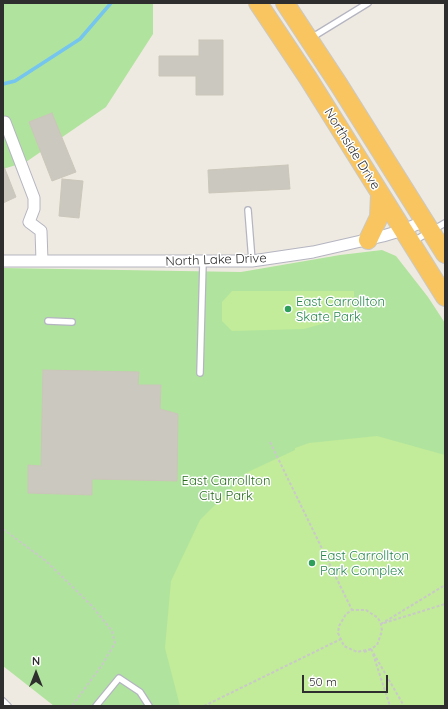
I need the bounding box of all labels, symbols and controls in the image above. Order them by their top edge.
street label: Northside Drive [321,105,383,193]
street label: North Lake Drive [165,250,267,270]
place label: East Carrollton Skate Park [296,294,385,325]
marker: East Carrollton Skate Park [283,304,293,314]
park label: East Carrollton City Park [182,473,270,504]
place label: East Carrollton Park Complex [320,548,409,579]
marker: East Carrollton Park Complex [307,558,317,568]
north arrow [16,653,56,693]
text: N [32,654,40,668]
scale bar [304,667,390,693]
text: 50 m [309,674,337,689]

